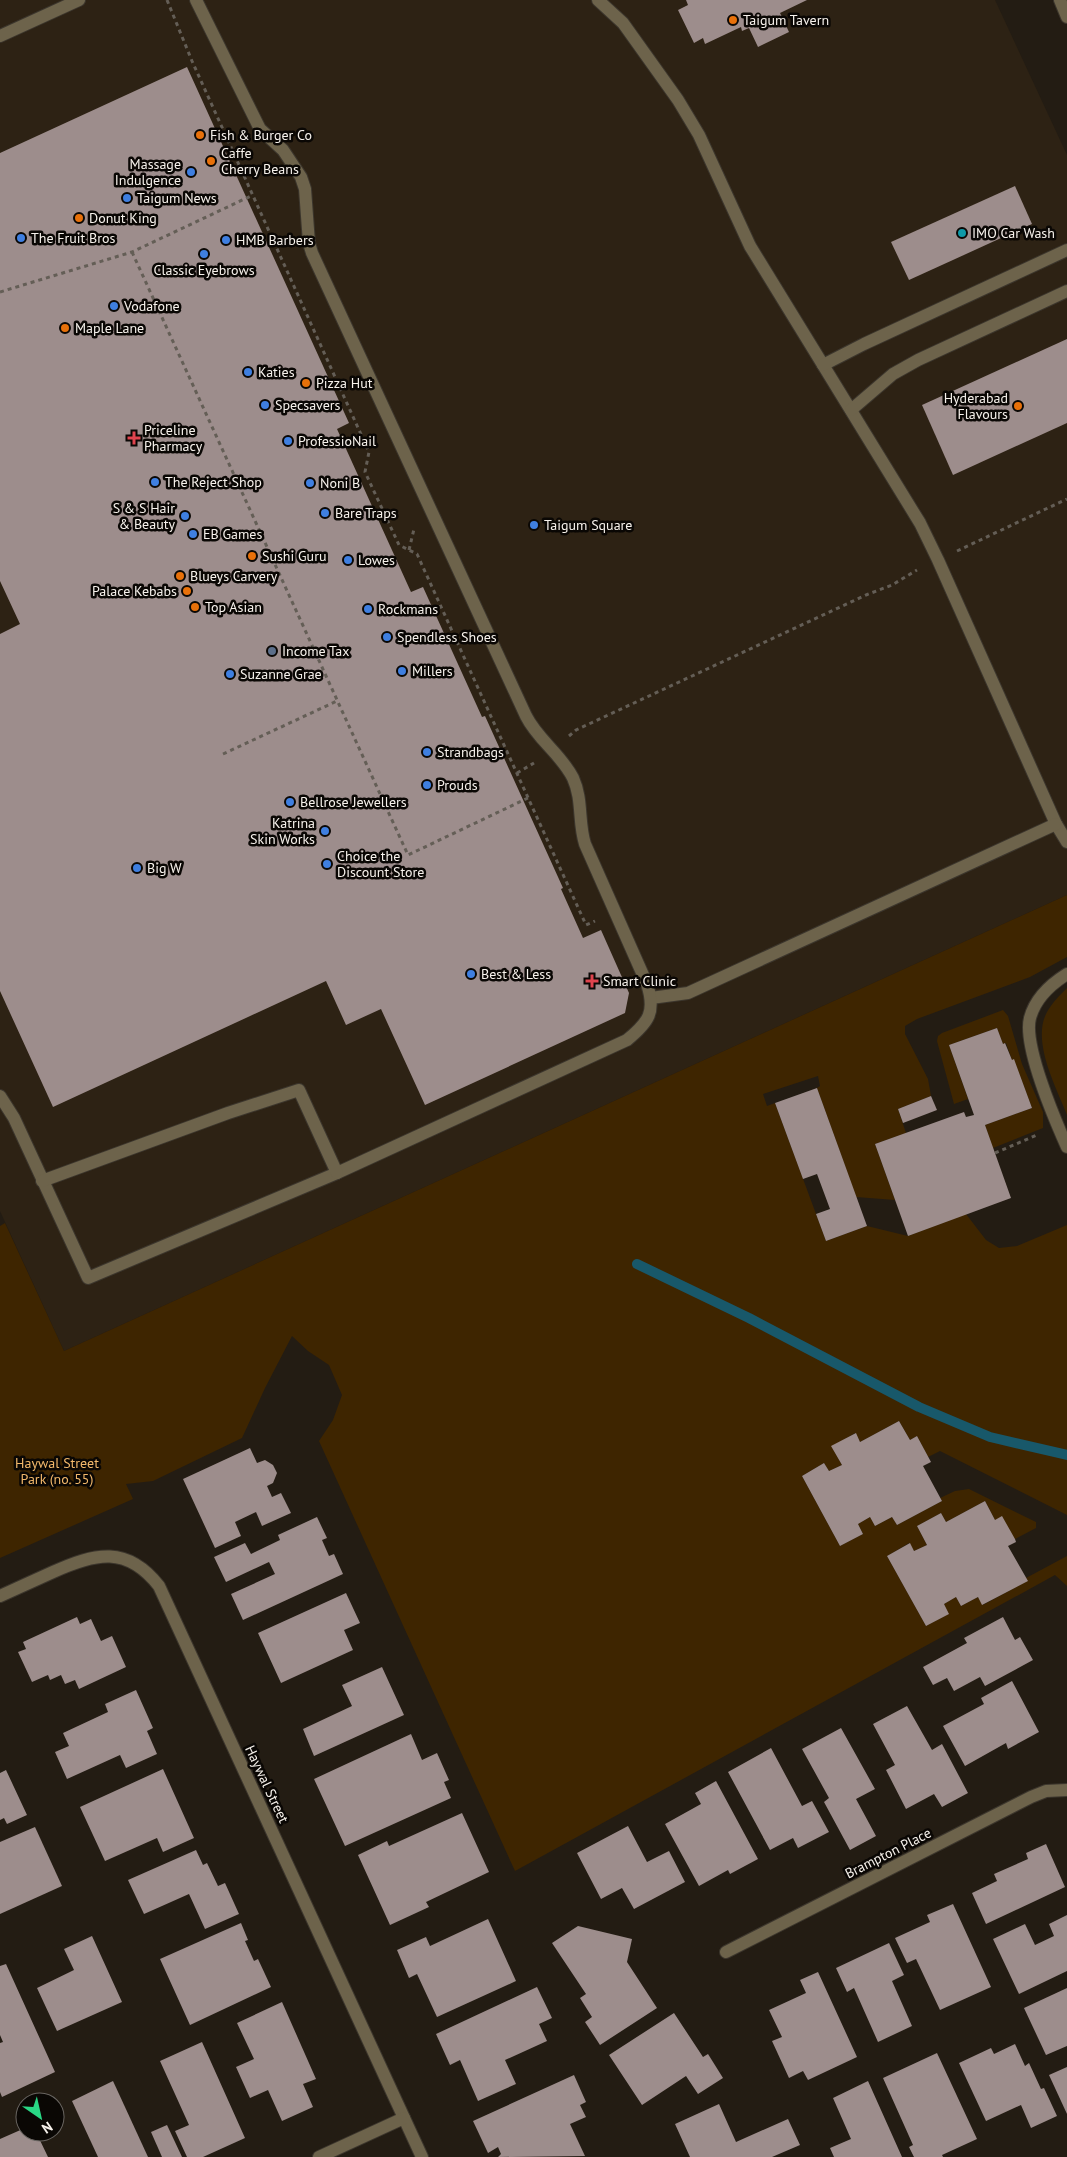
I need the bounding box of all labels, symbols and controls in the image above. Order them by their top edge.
place label: Taigum Tavern [743,11,829,29]
marker: Taigum Tavern [727,14,739,26]
place label: Fish & Burger Co [210,126,312,144]
marker: Fish & Burger Co [194,129,206,141]
place label: Caffe Cherry Beans [221,144,299,178]
place label: Massage Indulgence [115,155,181,189]
marker: Caffe Cherry Beans [205,155,217,167]
marker: Massage Indulgence [185,166,197,178]
place label: Taigum News [137,189,217,207]
marker: Taigum News [121,192,133,204]
place label: Donut King [89,209,157,227]
marker: Donut King [73,212,85,224]
place label: IMO Car Wash [972,224,1055,242]
marker: IMO Car Wash [956,227,968,239]
place label: The Fruit Bros [31,229,115,247]
place label: HMB Barbers [236,231,314,249]
marker: The Fruit Bros [15,232,27,244]
marker: HMB Barbers [220,234,232,246]
marker: Classic Eyebrows [198,248,210,260]
place label: Classic Eyebrows [153,261,255,279]
place label: Vodafone [123,297,180,315]
marker: Vodafone [108,300,120,312]
place label: Maple Lane [75,319,144,337]
marker: Maple Lane [59,322,71,334]
place label: Katies [258,363,295,381]
marker: Katies [242,366,254,378]
place label: Pizza Hut [316,374,373,392]
marker: Pizza Hut [300,377,312,389]
place label: Hyderabad Flavours [944,389,1008,423]
place label: Specsavers [275,396,341,414]
marker: Specsavers [259,399,271,411]
marker: Hyderabad Flavours [1012,400,1024,412]
place label: Priceline Pharmacy [144,421,203,455]
marker: Priceline Pharmacy [128,432,140,444]
place label: ProfessioNail [298,432,376,450]
marker: ProfessioNail [282,435,294,447]
place label: The Reject Shop [165,473,262,491]
place label: Noni B [320,474,360,492]
marker: The Reject Shop [149,476,161,488]
marker: Noni B [304,477,316,489]
place label: S & S Hair & Beauty [113,499,175,533]
place label: Bare Traps [335,504,397,522]
marker: Bare Traps [319,507,331,519]
marker: S & S Hair & Beauty [179,510,191,522]
place label: Taigum Square [544,516,632,534]
marker: Taigum Square [528,519,540,531]
place label: EB Games [203,525,262,543]
marker: EB Games [187,528,199,540]
place label: Sushi Guru [262,547,326,565]
marker: Sushi Guru [246,550,258,562]
place label: Lowes [358,551,395,569]
marker: Lowes [342,554,354,566]
place label: Blueys Carvery [190,567,278,585]
marker: Blueys Carvery [174,570,186,582]
place label: Palace Kebabs [92,582,177,600]
marker: Palace Kebabs [181,585,193,597]
place label: Top Asian [205,598,262,616]
place label: Rockmans [378,600,438,618]
marker: Top Asian [189,601,201,613]
marker: Rockmans [362,603,374,615]
place label: Spendless Shoes [397,628,497,646]
marker: Spendless Shoes [381,631,393,643]
place label: Income Tax [282,642,349,660]
marker: Income Tax [266,645,278,657]
place label: Millers [412,662,453,680]
place label: Suzanne Grae [240,665,322,683]
marker: Millers [396,665,408,677]
marker: Suzanne Grae [224,668,236,680]
place label: Strandbags [437,743,504,761]
marker: Strandbags [421,746,433,758]
place label: Prouds [437,776,478,794]
marker: Prouds [421,779,433,791]
place label: Bellrose Jewellers [300,793,407,811]
marker: Bellrose Jewellers [284,796,296,808]
place label: Katrina Skin Works [250,814,315,848]
marker: Katrina Skin Works [319,825,331,837]
place label: Choice the Discount Store [337,847,424,881]
marker: Choice the Discount Store [321,858,333,870]
place label: Big W [147,859,182,877]
marker: Big W [131,862,143,874]
place label: Best & Less [481,965,551,983]
marker: Best & Less [465,968,477,980]
place label: Smart Clinic [603,972,676,990]
marker: Smart Clinic [585,974,599,988]
park label: Haywal Street Park (no. 55) [15,1454,99,1488]
street label: Haywal Street [241,1742,293,1826]
street label: Brampton Place [842,1824,934,1882]
north arrow [15,2092,65,2142]
text: N [38,2118,56,2138]

